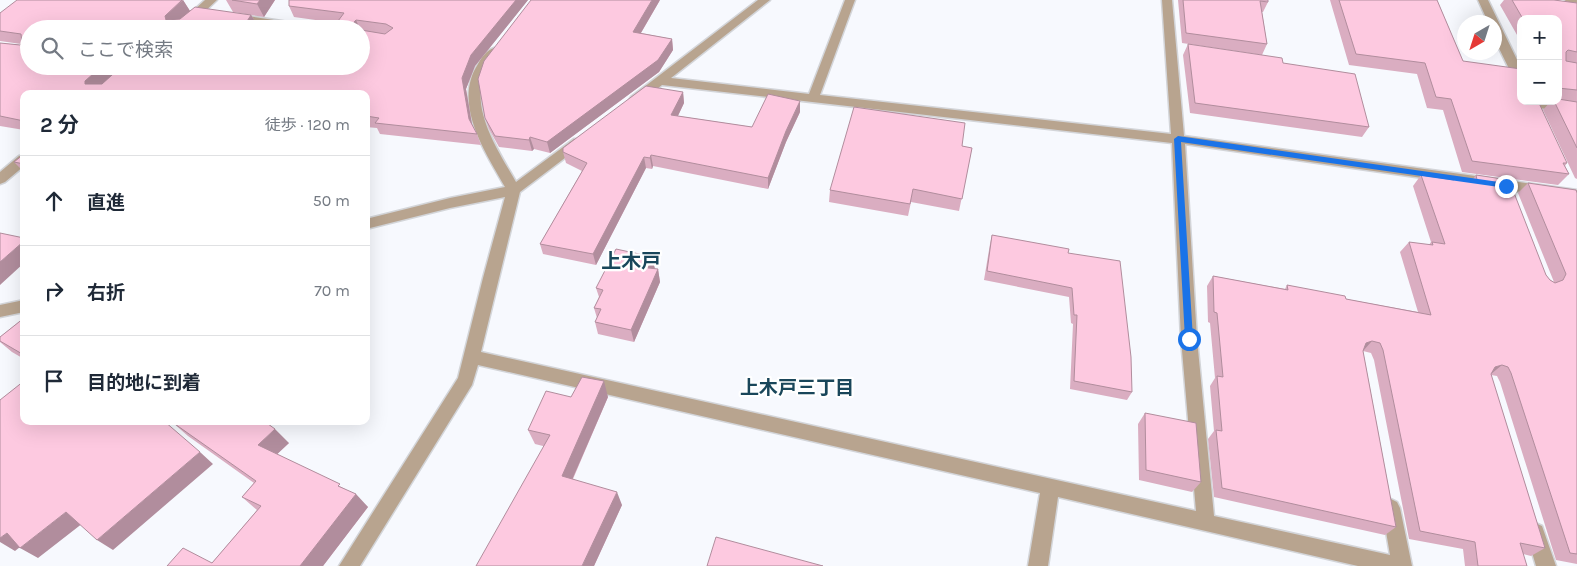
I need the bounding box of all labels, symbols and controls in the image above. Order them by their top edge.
north arrow [1457,15,1502,60]
map controls [1517,15,1562,105]
button: + [1517,15,1562,60]
search box [20,20,370,75]
icon: search [38,34,66,62]
text: ここで検索 [78,39,173,61]
button: − [1517,60,1562,105]
text: 2 分 [40,113,79,137]
text: 徒歩 · 120 m [265,115,350,134]
route end [1495,175,1518,198]
icon: ahead [40,187,68,215]
text: 50 m [313,191,350,210]
text: 直進 [87,192,125,214]
district label: 上木戸 [601,250,661,273]
icon: right [40,277,68,305]
text: 70 m [314,281,350,300]
text: 右折 [87,282,125,304]
route start [1178,328,1201,351]
icon: arrive [40,367,68,395]
text: 目的地に到着 [87,372,201,394]
district label: 上木戸三丁目 [740,377,854,399]

